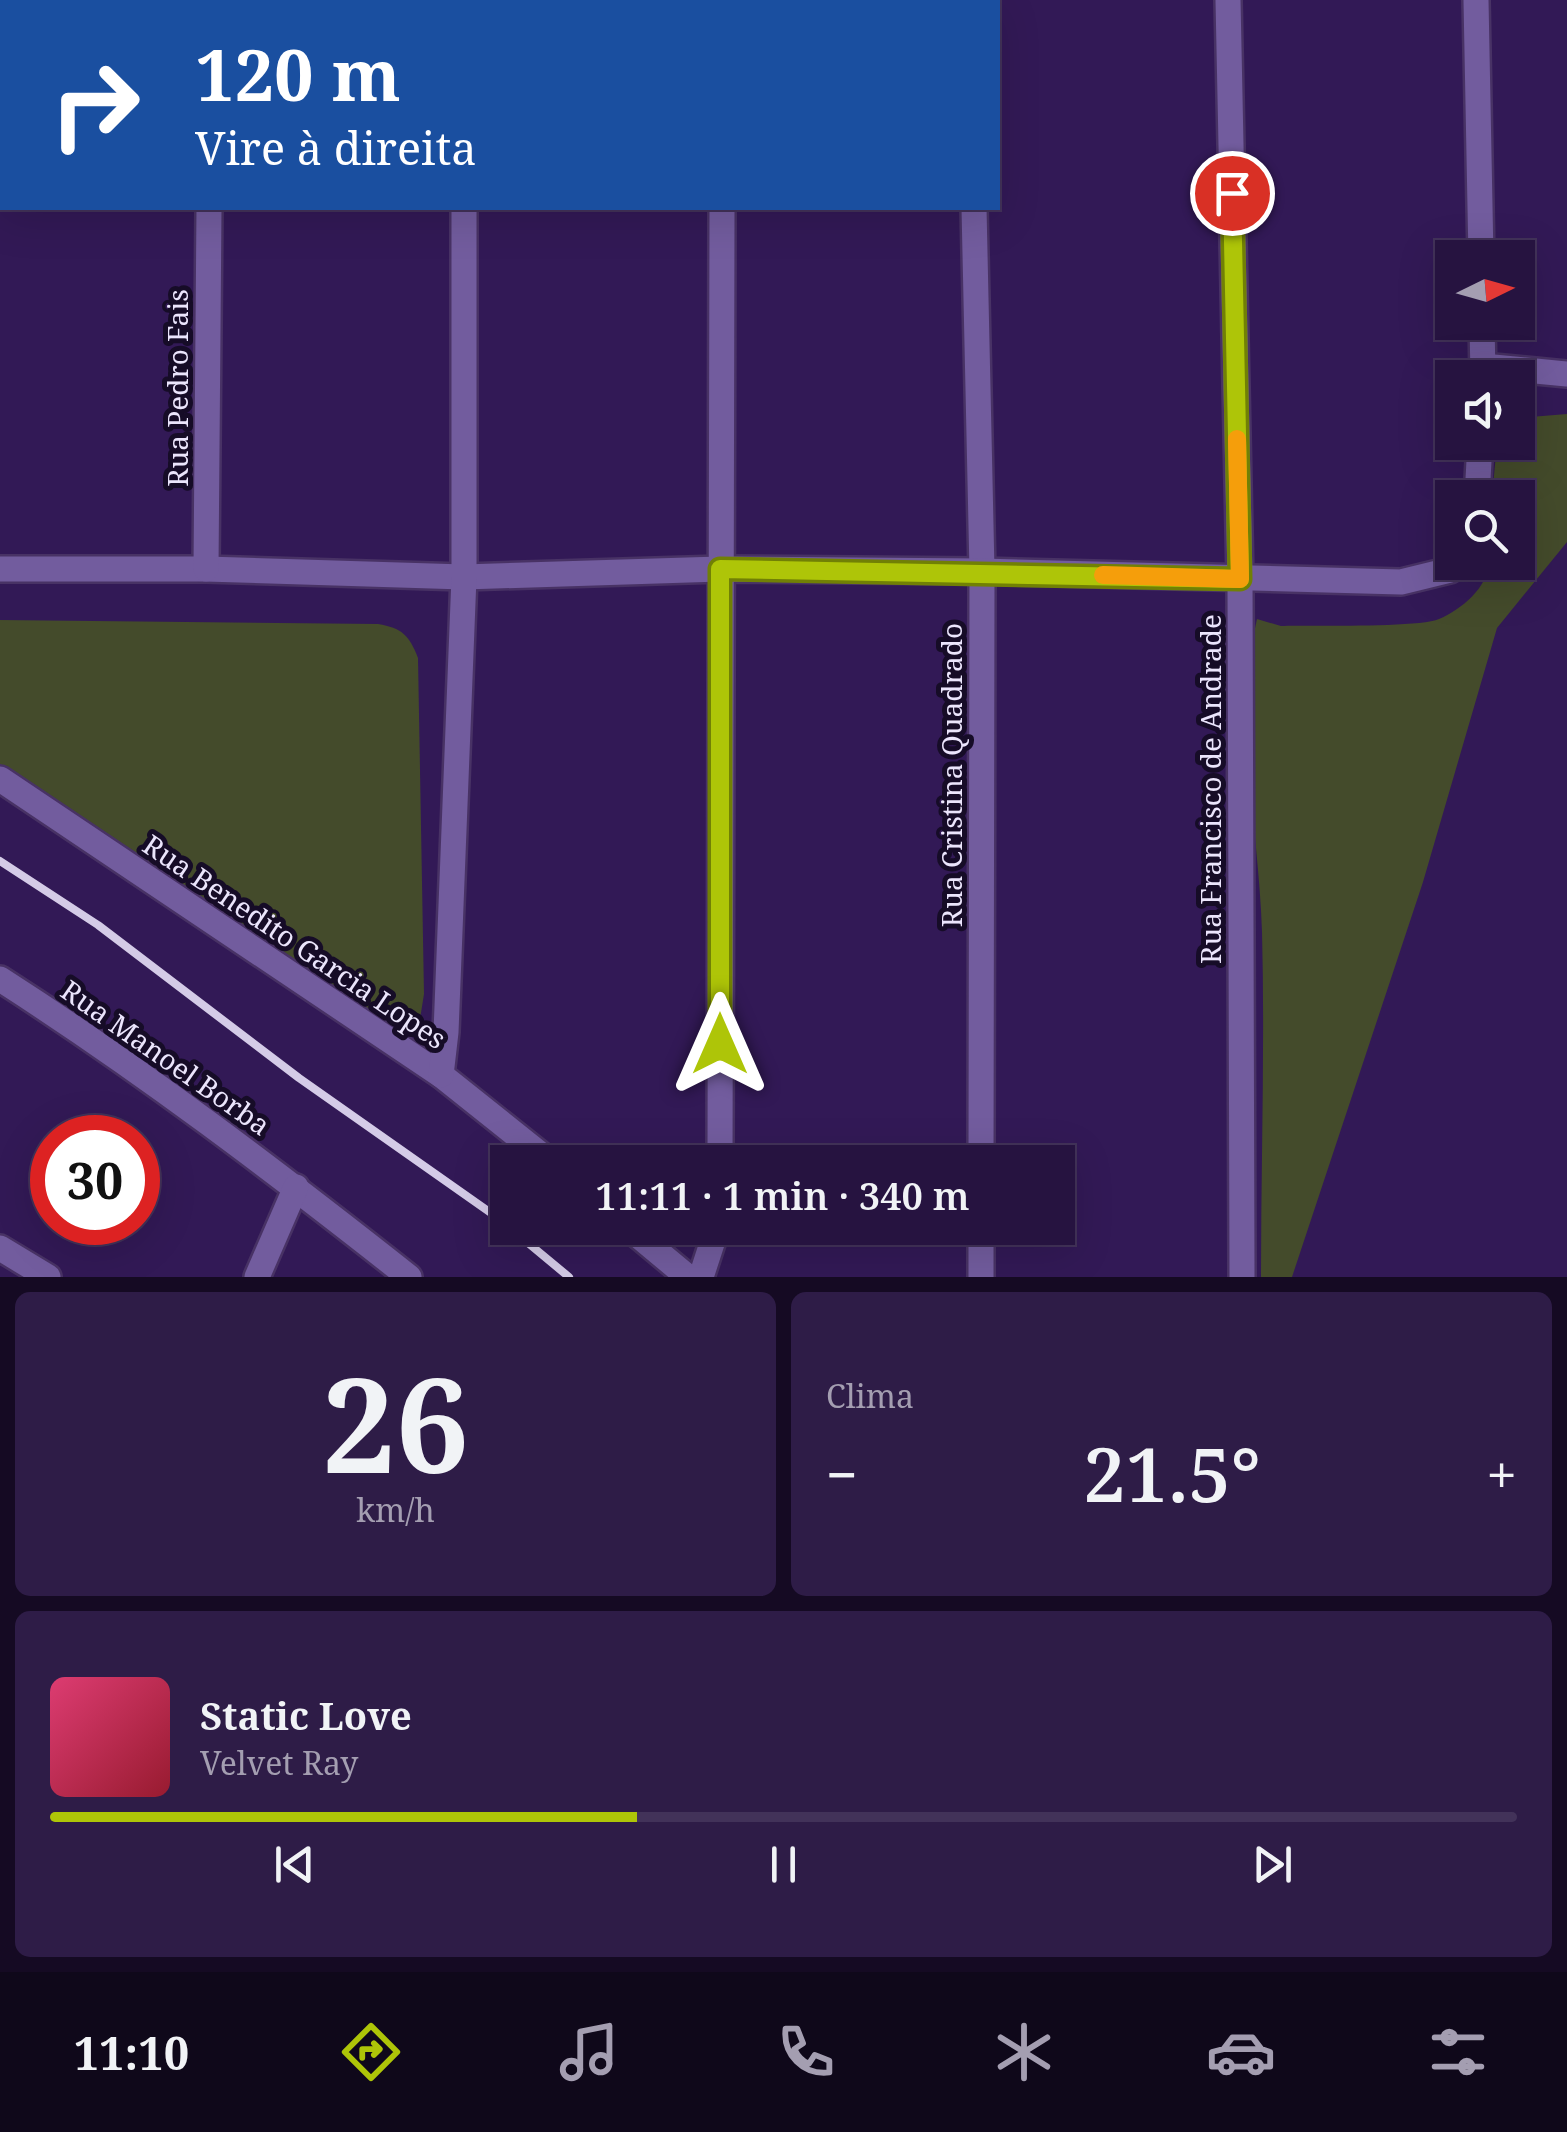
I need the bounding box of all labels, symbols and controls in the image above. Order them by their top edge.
text: 120 m [195,26,401,122]
icon: right [30,40,160,170]
text: Vire à direita [195,117,477,178]
pin [1190,151,1275,236]
icon: arrive [1205,166,1260,221]
north arrow [1435,240,1535,340]
map controls [1435,240,1535,580]
street label: Rua Pedro Fais [158,289,196,487]
button: sound [1435,360,1535,460]
button: search [1435,480,1535,580]
street label: Rua Francisco de Andrade [1191,614,1229,964]
street label: Rua Cristina Quadrado [932,623,970,927]
street label: Rua Benedito Garcia Lopes [136,825,454,1057]
street label: Rua Manoel Borba [54,971,278,1143]
position arrow [668,992,772,1096]
speed limit sign: 30 [30,1115,160,1245]
text: 11:11 · 1 min · 340 m [595,1169,970,1221]
text: 26 [322,1334,469,1511]
text: Clima [826,1374,914,1417]
text: 21.5° [1083,1422,1261,1524]
text: − [826,1436,858,1511]
text: + [1486,1436,1517,1511]
text: km/h [356,1488,435,1531]
text: Static Love [200,1689,412,1741]
text: Velvet Ray [200,1741,358,1784]
icon: previous [267,1837,322,1892]
icon: pause [756,1837,811,1892]
icon: next [1245,1837,1300,1892]
icon: directions [336,2017,406,2087]
icon: music [554,2017,624,2087]
icon: phone [771,2017,841,2087]
icon: climate [989,2017,1059,2087]
icon: car [1206,2017,1276,2087]
icon: filters [1423,2017,1493,2087]
text: 11:10 [74,2022,189,2083]

